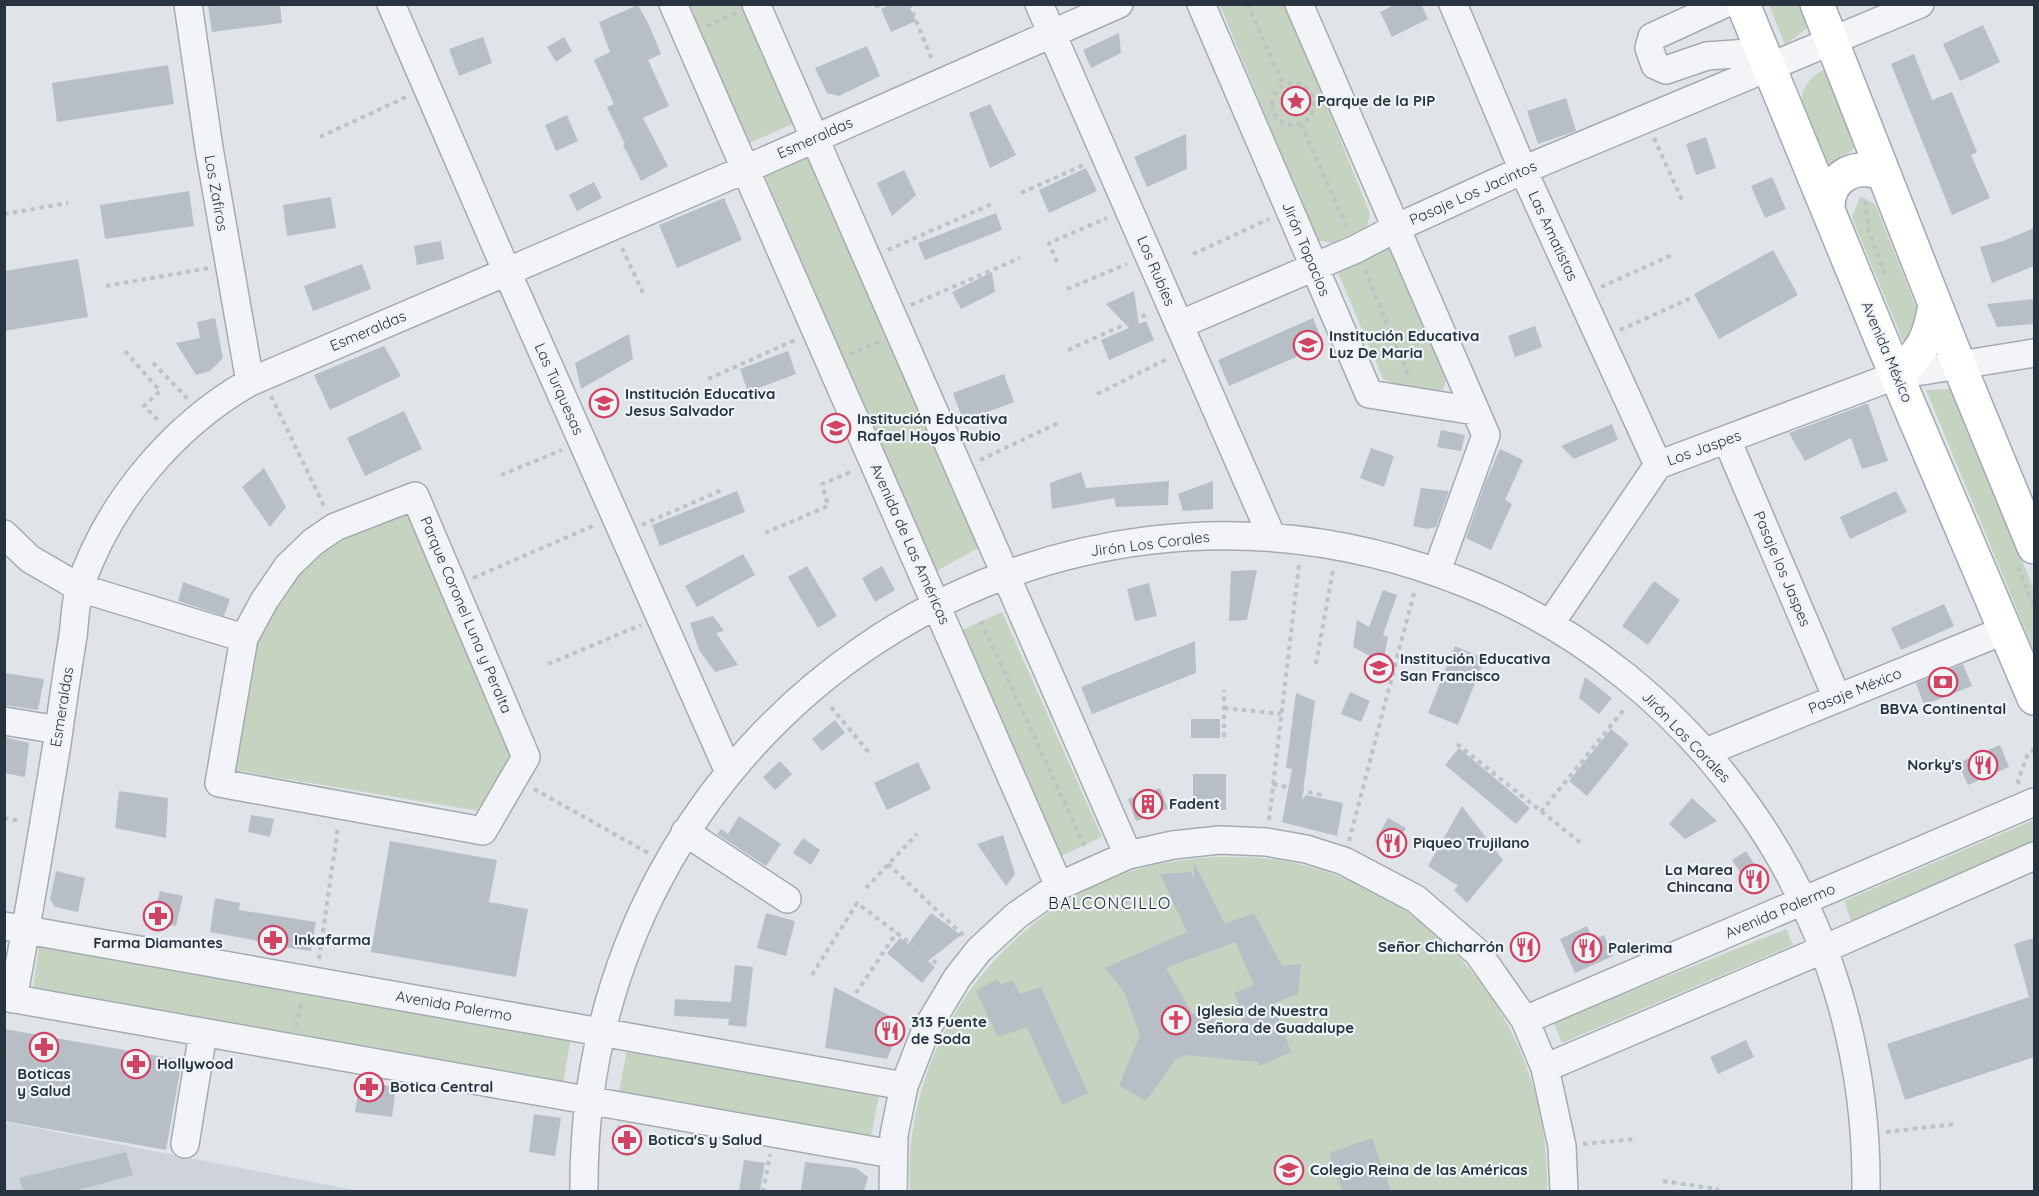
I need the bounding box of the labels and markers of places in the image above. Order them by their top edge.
place icon: Parque de la PIP [1280,85,1312,117]
place label: Parque de la PIP [1317,91,1435,110]
place label: Institución Educativa Luz De Maria [1329,326,1479,362]
school or university icon: Institución Educativa Luz De Maria [1292,329,1324,361]
place label: Institución Educativa Jesus Salvador [625,384,775,420]
school or university icon: Institución Educativa Jesus Salvador [588,387,620,419]
place label: Institución Educativa Rafael Hoyos Rubio [857,409,1007,445]
school or university icon: Institución Educativa Rafael Hoyos Rubio [820,412,852,444]
place label: Institución Educativa San Francisco [1400,649,1550,685]
school or university icon: Institución Educativa San Francisco [1363,652,1395,684]
bank icon: BBVA Continental [1927,666,1959,698]
place label: BBVA Continental [1880,699,2006,718]
restaurant icon: Norky's [1967,749,1999,781]
place label: Norky's [1907,755,1962,774]
building icon: Fadent [1132,788,1164,820]
place label: Fadent [1169,794,1220,813]
restaurant icon: Piqueo Trujilano [1376,827,1408,859]
place label: Piqueo Trujilano [1413,833,1529,852]
place label: La Marea Chincana [1665,860,1733,896]
restaurant icon: La Marea Chincana [1738,863,1770,895]
pharmacy icon: Farma Diamantes [142,900,174,932]
pharmacy icon: Inkafarma [257,924,289,956]
place label: Inkafarma [294,930,371,949]
restaurant icon: Señor Chicharrón [1509,931,1541,963]
restaurant icon: Palerima [1571,932,1603,964]
place label: Farma Diamantes [93,933,223,952]
place label: Señor Chicharrón [1378,937,1504,956]
place label: Palerima [1608,938,1672,957]
place label: Iglesia de Nuestra Señora de Guadalupe [1197,1001,1354,1037]
church icon: Iglesia de Nuestra Señora de Guadalupe [1160,1004,1192,1036]
place label: 313 Fuente de Soda [911,1012,987,1048]
restaurant icon: 313 Fuente de Soda [874,1015,906,1047]
pharmacy icon: Boticas y Salud [28,1031,60,1063]
pharmacy icon: Hollywood [120,1048,152,1080]
place label: Hollywood [157,1054,234,1073]
place label: Boticas y Salud [17,1064,71,1100]
pharmacy icon: Botica Central [353,1071,385,1103]
place label: Botica Central [390,1077,493,1096]
pharmacy icon: Botica's y Salud [611,1124,643,1156]
place label: Botica's y Salud [648,1130,762,1149]
school or university icon: Colegio Reina de las Américas [1273,1154,1305,1186]
place label: Colegio Reina de las Américas [1310,1160,1527,1179]

